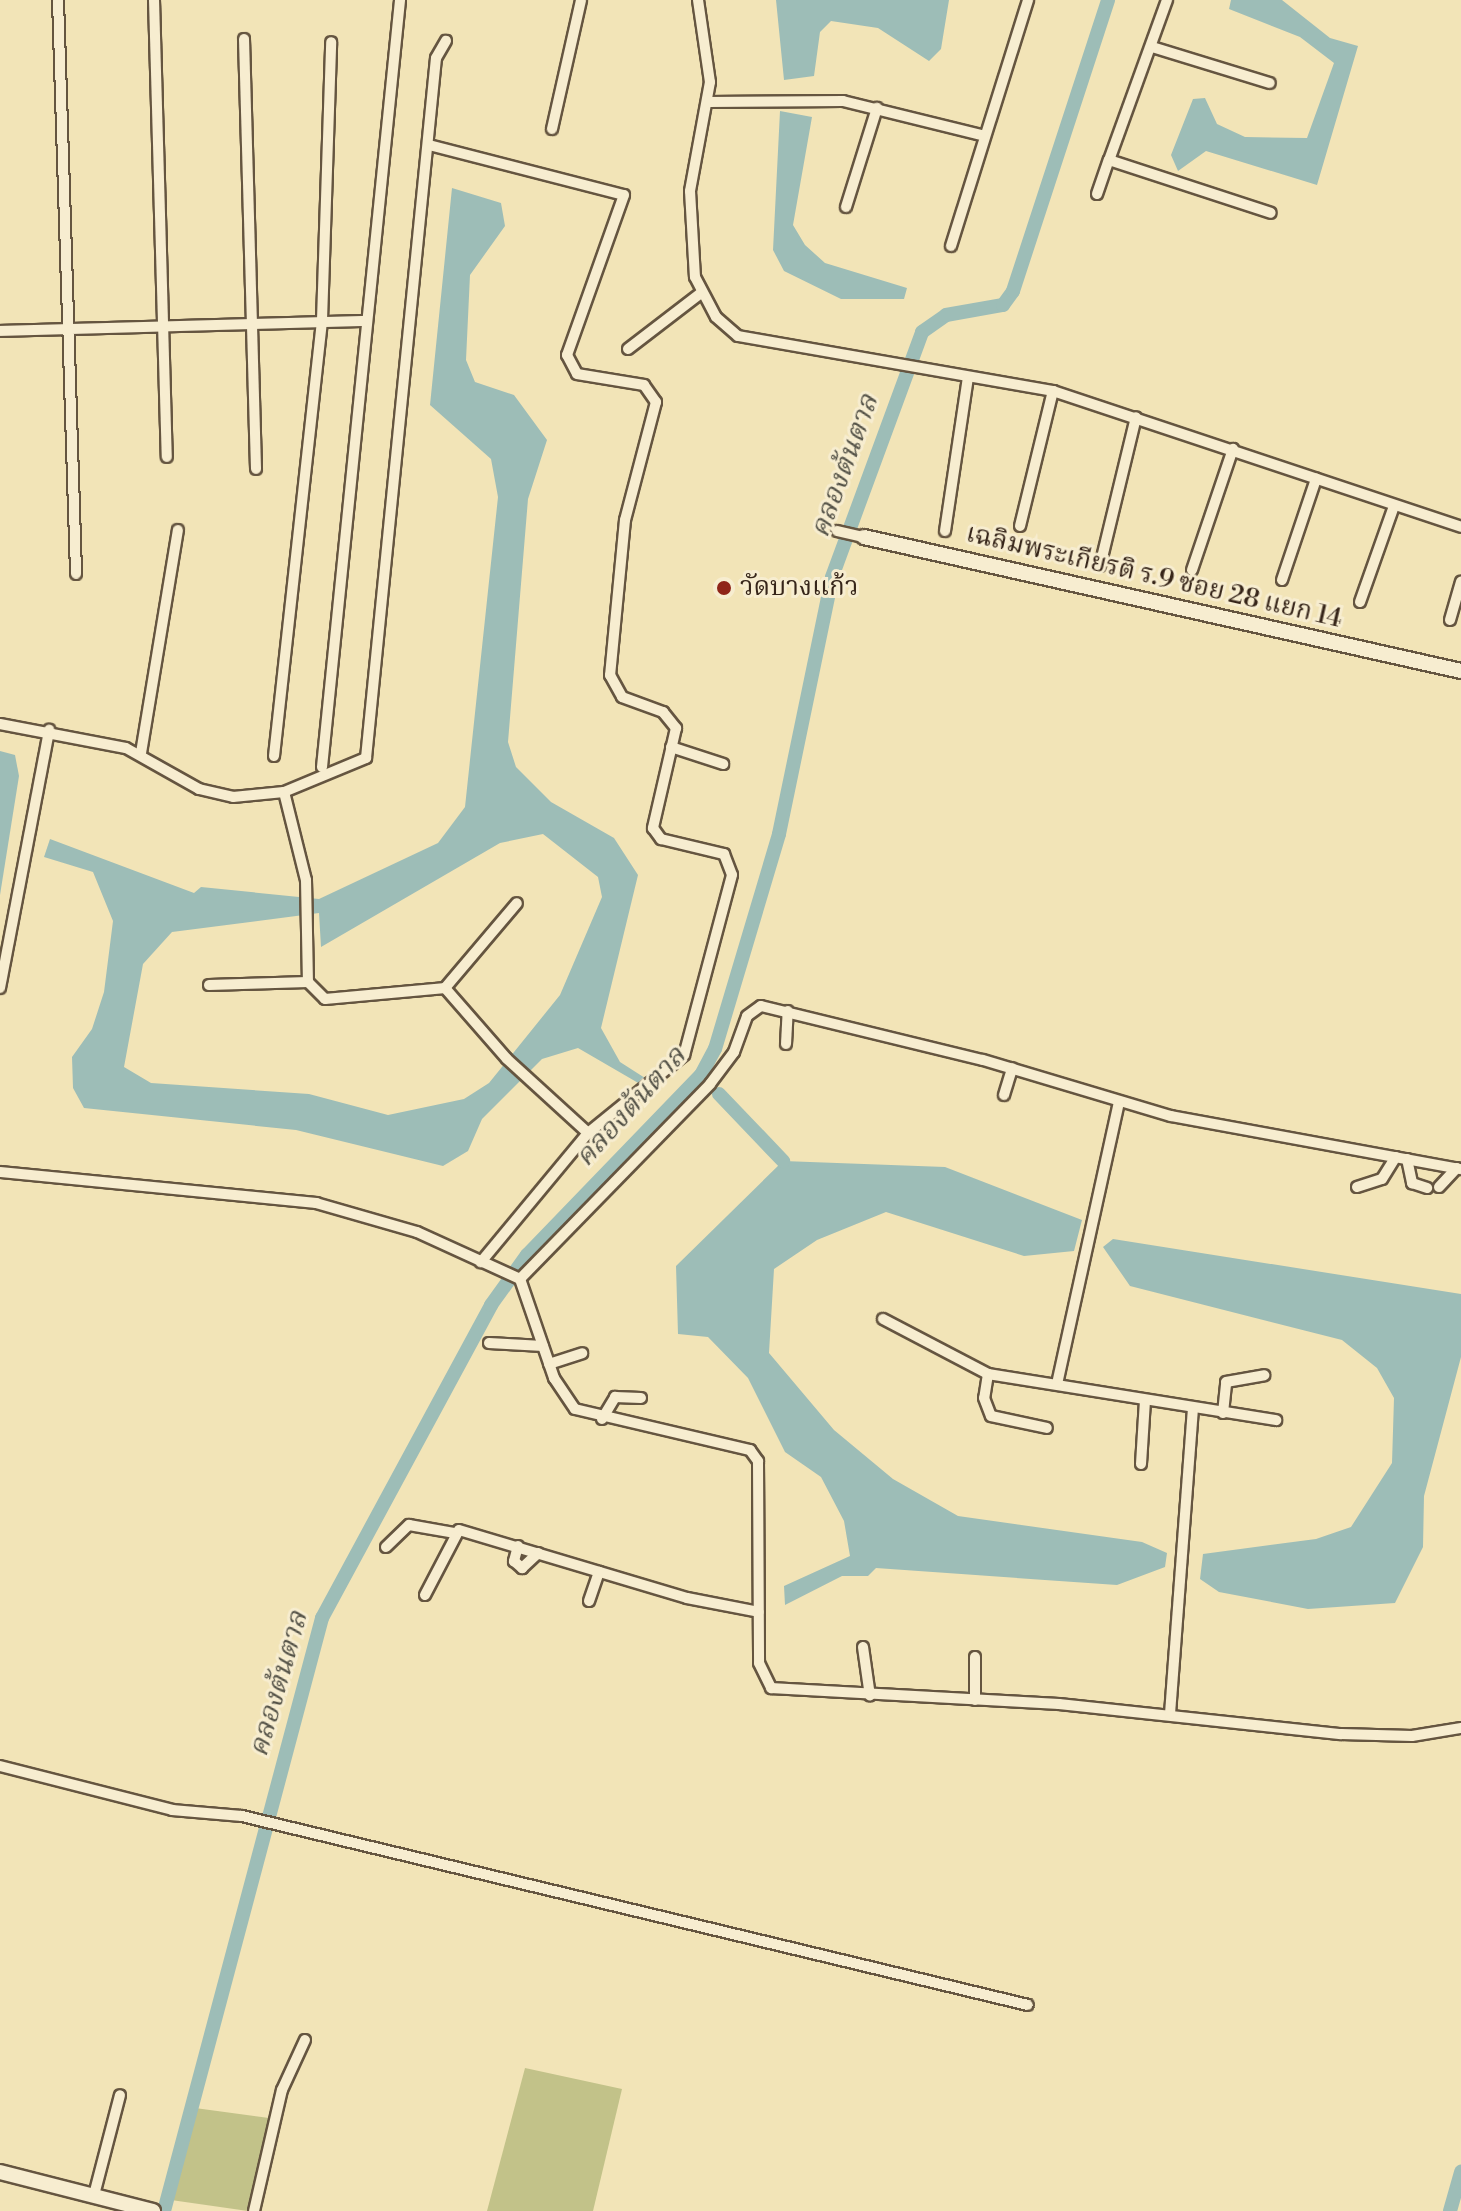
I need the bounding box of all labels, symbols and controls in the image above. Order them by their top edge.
water label: คลองต้นตาล [804,390,886,542]
street label: เฉลิมพระเกียรติ ร.9 ซอย 28 แยก 14 [963,518,1345,636]
place label: วัดบางแก้ว [740,572,858,604]
marker: วัดบางแก้ว [715,579,733,597]
water label: คลองต้นตาล [568,1040,694,1174]
water label: คลองต้นตาล [242,1607,316,1761]

